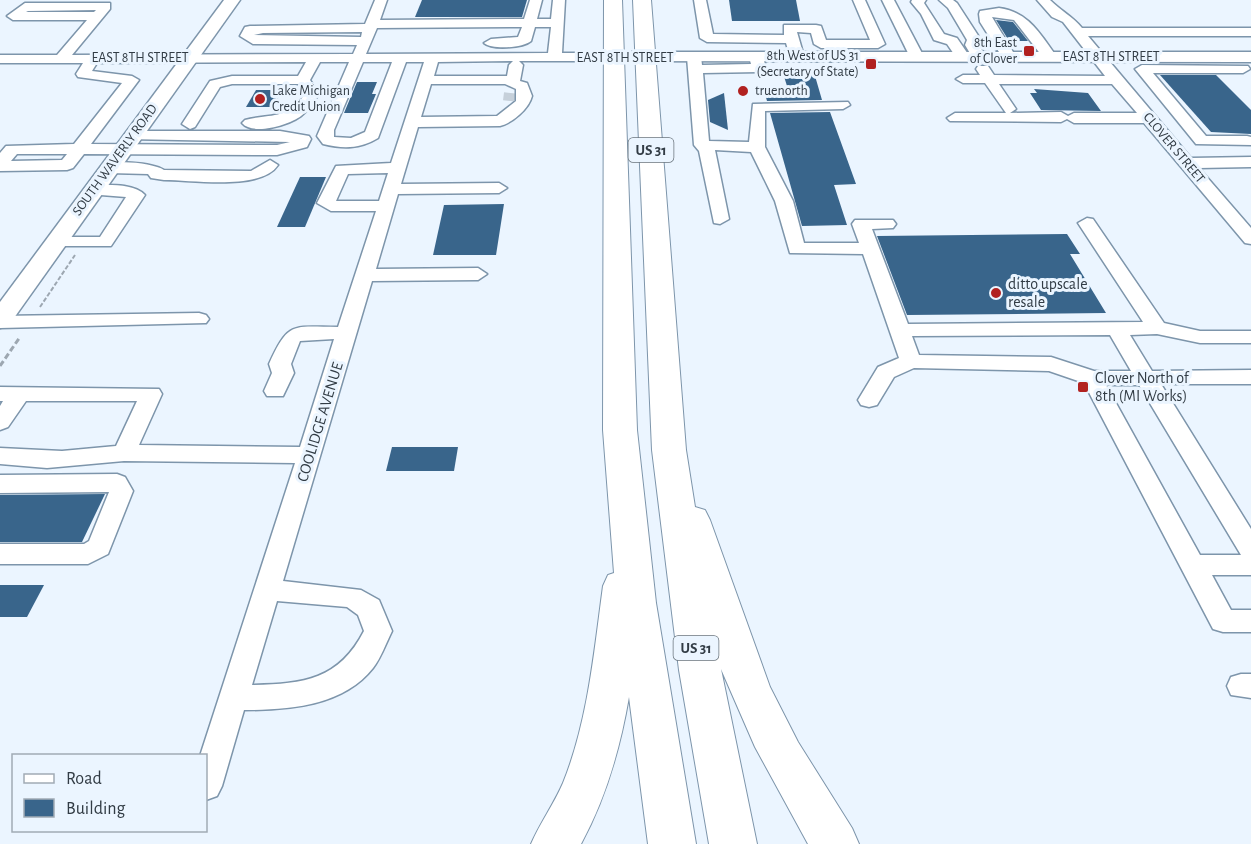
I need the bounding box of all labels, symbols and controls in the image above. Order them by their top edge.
place label: 8th East of Clover [970,36,1018,66]
marker: 8th East of Clover [1022,44,1036,58]
place label: 8th West of US 31 (Secretary of State) [756,49,859,79]
street label: EAST 8TH STREET [1062,50,1160,64]
street label: EAST 8TH STREET [91,51,189,65]
street label: EAST 8TH STREET [576,51,674,65]
marker: 8th West of US 31 (Secretary of State) [864,57,878,71]
place label: Lake Michigan Credit Union [272,84,350,114]
marker: truenorth [736,84,750,98]
place label: truenorth [755,84,808,98]
marker: Lake Michigan Credit Union [253,92,267,106]
street label: SOUTH WAVERLY ROAD [70,102,160,218]
street label: CLOVER STREET [1141,110,1208,186]
road number: US 31 [628,138,674,162]
place label: ditto upscale resale [1008,276,1088,310]
marker: ditto upscale resale [989,286,1003,300]
street label: COOLIDGE AVENUE [294,360,346,484]
place label: Clover North of 8th (MI Works) [1095,370,1190,404]
marker: Clover North of 8th (MI Works) [1076,380,1090,394]
road number: US 31 [674,636,718,660]
legend [12,754,207,832]
text: Road [66,770,102,788]
text: Building [66,800,126,818]

